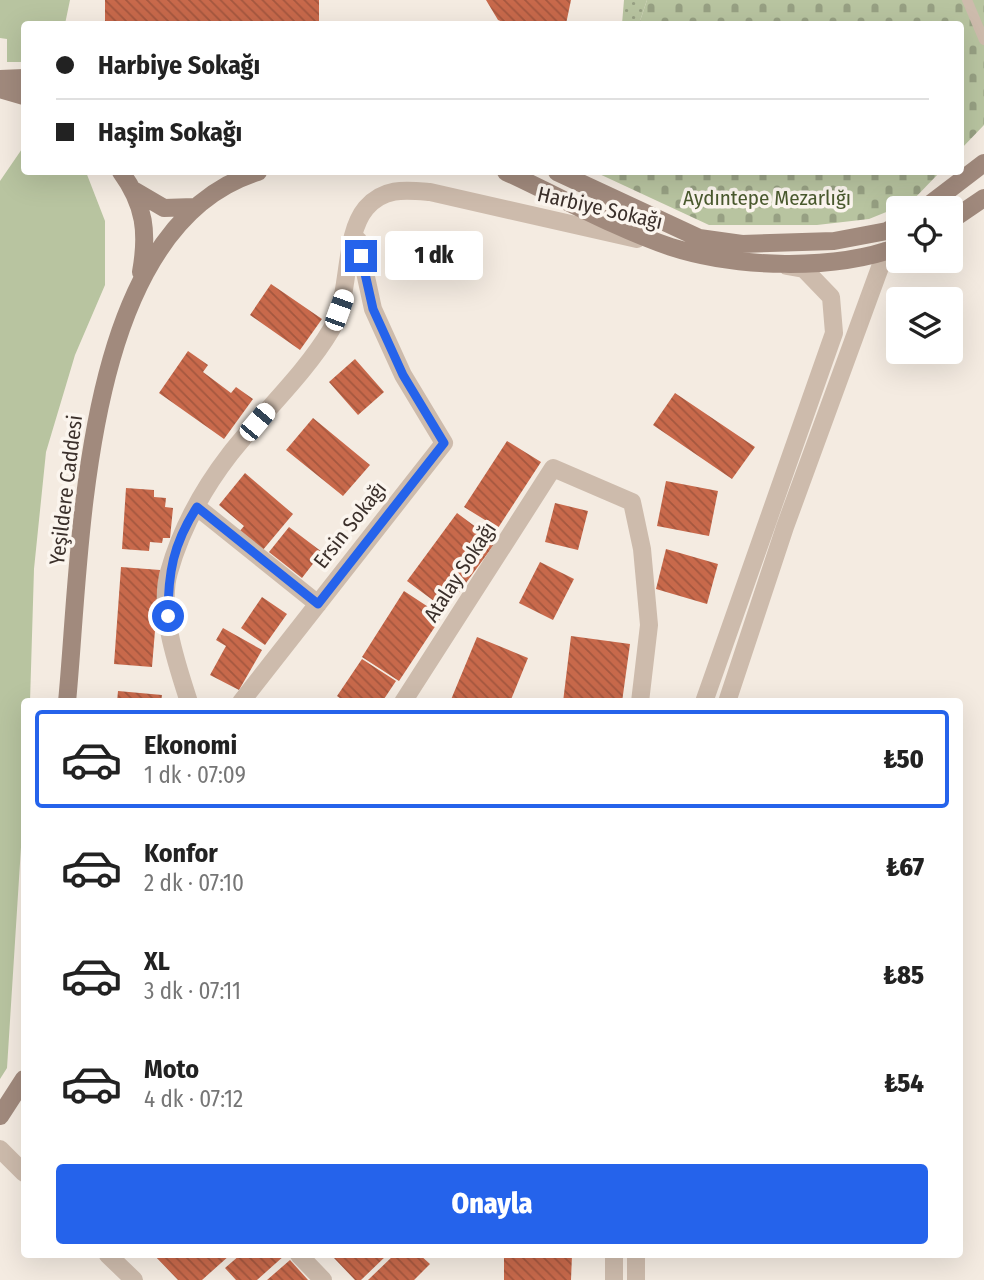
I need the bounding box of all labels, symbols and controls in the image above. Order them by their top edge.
text: Harbiye Sokağı [98,50,260,81]
text: Haşim Sokağı [98,117,242,148]
street label: Harbiye Sokağı [535,181,665,235]
park label: Aydıntepe Mezarlığı [683,185,851,211]
map controls [886,196,963,364]
button: locate [886,196,963,273]
callout: 1 dk [386,232,484,280]
route end [345,240,377,272]
text: 1 dk [414,241,454,269]
car [322,287,357,333]
button: layers [886,287,963,364]
car [236,399,279,445]
street label: Yeşildere Caddesi [44,414,88,566]
street label: Ersin Sokağı [308,476,392,574]
street label: Atalay Sokağı [418,517,502,627]
route start [152,600,184,632]
icon: car [60,728,123,791]
text: Ekonomi [144,730,237,761]
text: ₺50 [883,744,924,775]
text: 1 dk · 07:09 [144,761,246,789]
icon: car [60,836,123,899]
text: Konfor [144,838,218,869]
text: ₺67 [886,852,924,883]
text: 2 dk · 07:10 [144,869,244,897]
icon: car [60,944,123,1007]
text: XL [144,946,170,977]
text: ₺85 [883,960,924,991]
text: 3 dk · 07:11 [144,977,241,1005]
icon: car [60,1052,123,1115]
text: Moto [144,1054,199,1085]
text: ₺54 [884,1068,924,1099]
text: 4 dk · 07:12 [144,1085,243,1113]
button: Onayla [56,1164,928,1244]

